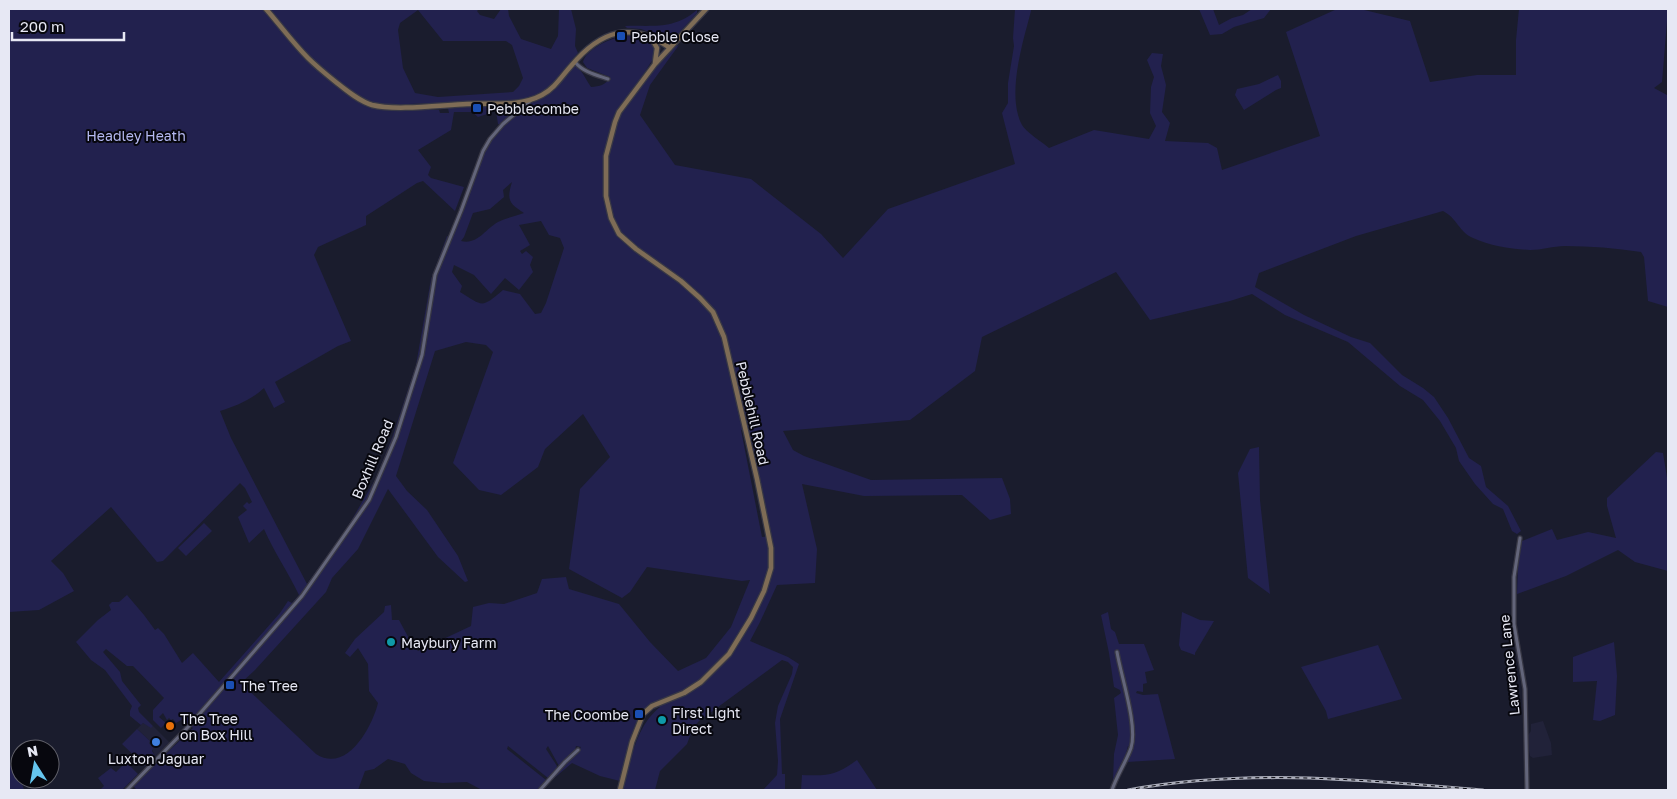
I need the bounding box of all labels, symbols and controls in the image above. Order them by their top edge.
scale bar [12,10,125,42]
text: 200 m [20,17,64,35]
place label: Pebble Close [631,28,719,45]
marker: Pebble Close [615,30,627,42]
place label: Pebblecombe [487,100,579,117]
marker: Pebblecombe [471,102,483,114]
park label: Headley Heath [86,127,186,144]
street label: Pebblehill Road [733,359,773,467]
street label: Boxhill Road [348,417,396,501]
street label: Lawrence Lane [1495,614,1523,716]
place label: Maybury Farm [401,634,497,651]
marker: Maybury Farm [385,636,397,648]
place label: The Tree [240,677,298,694]
marker: The Tree [224,679,236,691]
place label: First Light Direct [672,704,740,737]
place label: The Coombe [545,706,629,723]
marker: The Coombe [633,708,645,720]
place label: The Tree on Box Hill [180,710,253,743]
marker: First Light Direct [656,714,668,726]
marker: The Tree on Box Hill [164,720,176,732]
marker: Luxton Jaguar [150,736,162,748]
north arrow [10,739,60,789]
text: N [26,741,39,760]
place label: Luxton Jaguar [108,750,205,767]

